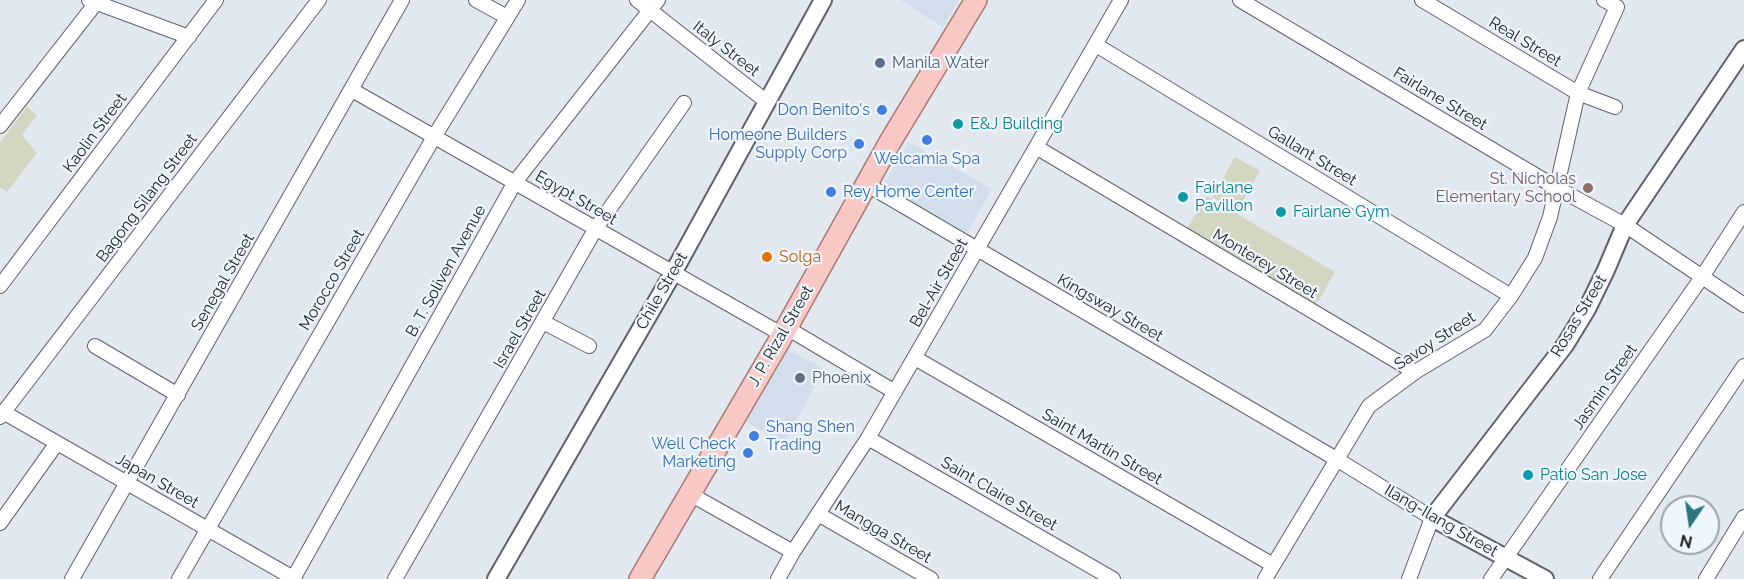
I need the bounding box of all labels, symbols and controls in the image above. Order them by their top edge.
street label: Real Street [1485,13,1565,71]
street label: Italy Street [689,17,763,81]
place label: Manila Water [892,53,989,73]
marker: Manila Water [873,56,887,70]
street label: Fairlane Street [1389,63,1491,135]
street label: Kaolin Street [59,90,131,176]
place label: Don Benito's [778,100,870,120]
marker: Don Benito's [875,103,889,117]
place label: E&J Building [970,114,1063,134]
marker: E&J Building [951,117,965,131]
street label: Gallant Street [1264,122,1360,190]
place label: Homeone Builders Supply Corp [709,125,847,163]
street label: Bagong Silang Street [92,130,202,266]
marker: Welcamia Spa [920,133,934,147]
marker: Homeone Builders Supply Corp [852,137,866,151]
place label: Welcamia Spa [874,149,980,169]
street label: Egypt Street [532,167,620,229]
place label: St. Nicholas Elementary School [1436,169,1576,207]
place label: Fairlane Pavillon [1195,178,1253,216]
marker: St. Nicholas Elementary School [1581,181,1595,195]
place label: Rey Home Center [843,182,974,202]
marker: Rey Home Center [824,185,838,199]
marker: Fairlane Pavillon [1176,190,1190,204]
street label: B. T. Soliven Avenue [402,202,490,340]
place label: Fairlane Gym [1293,202,1390,222]
marker: Fairlane Gym [1274,205,1288,219]
street label: Monterey Street [1209,225,1321,303]
street label: Morocco Street [295,226,369,334]
street label: Senegal Street [187,230,259,334]
street label: Bel-Air Street [906,235,972,331]
place label: Solga [779,247,821,267]
street label: Chile Street [632,249,692,333]
marker: Solga [760,250,774,264]
street label: Kingsway Street [1054,270,1166,346]
street label: Rosas Street [1547,271,1611,361]
street label: J. P. Rizal Street [744,282,818,390]
street label: Israel Street [490,286,550,372]
street label: Savoy Street [1391,308,1479,374]
street label: Jasmin Street [1568,341,1642,433]
place label: Phoenix [812,368,871,388]
marker: Phoenix [793,371,807,385]
street label: Saint Martin Street [1039,405,1165,489]
place label: Shang Shen Trading [766,417,855,455]
marker: Shang Shen Trading [747,429,761,443]
place label: Well Check Marketing [651,434,736,472]
marker: Well Check Marketing [741,446,755,460]
street label: Japan Street [112,450,202,512]
street label: Saint Claire Street [937,453,1061,535]
place label: Patio San Jose [1540,465,1647,485]
marker: Patio San Jose [1521,468,1535,482]
street label: Ilang-Ilang Street [1381,481,1501,561]
north arrow [1660,495,1720,555]
street label: Mangga Street [831,496,935,568]
text: N [1678,530,1694,552]

